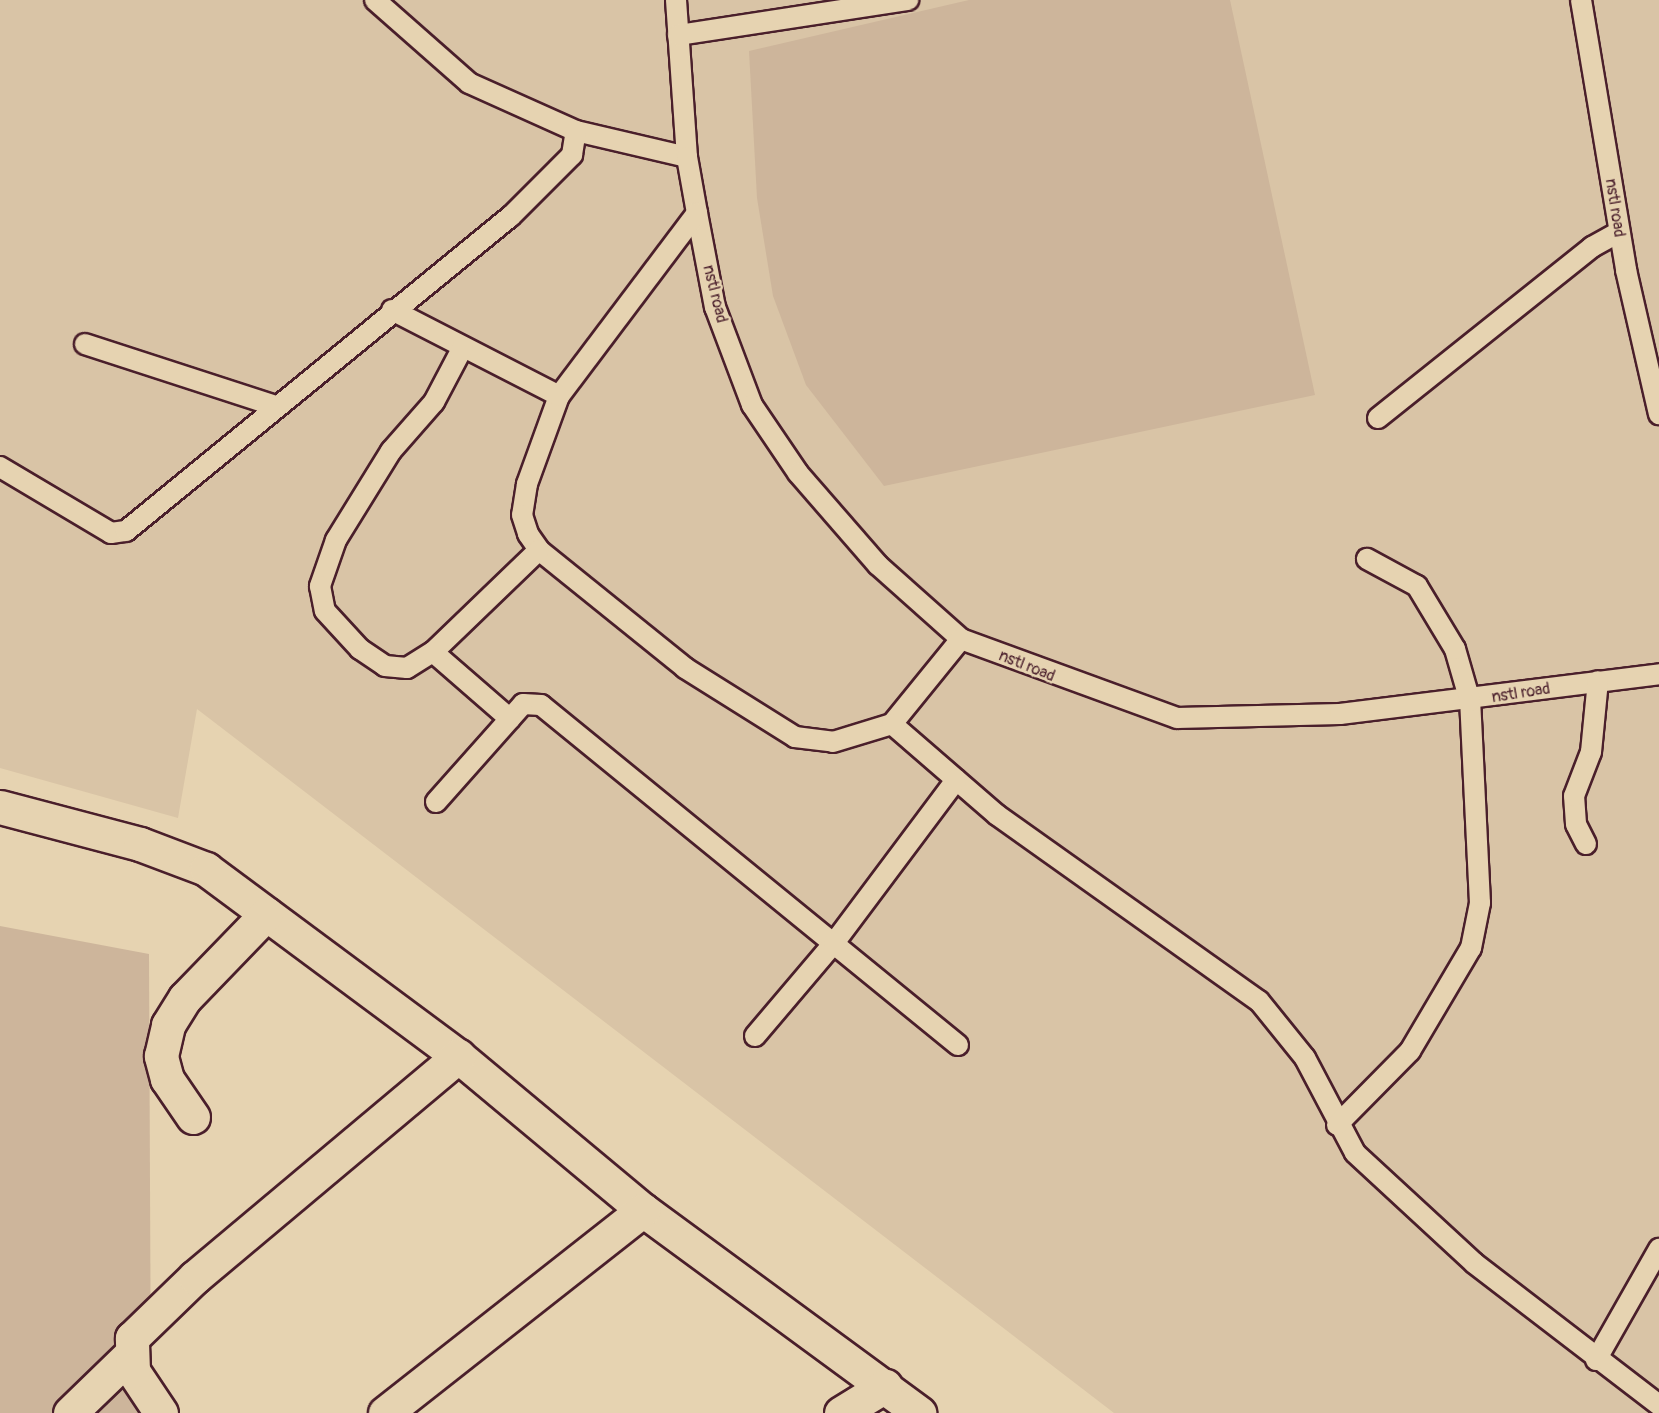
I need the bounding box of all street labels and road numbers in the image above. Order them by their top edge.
street label: nstl road [1601,177,1629,239]
street label: nstl road [699,263,731,325]
street label: nstl road [996,646,1058,686]
street label: nstl road [1490,679,1552,707]

